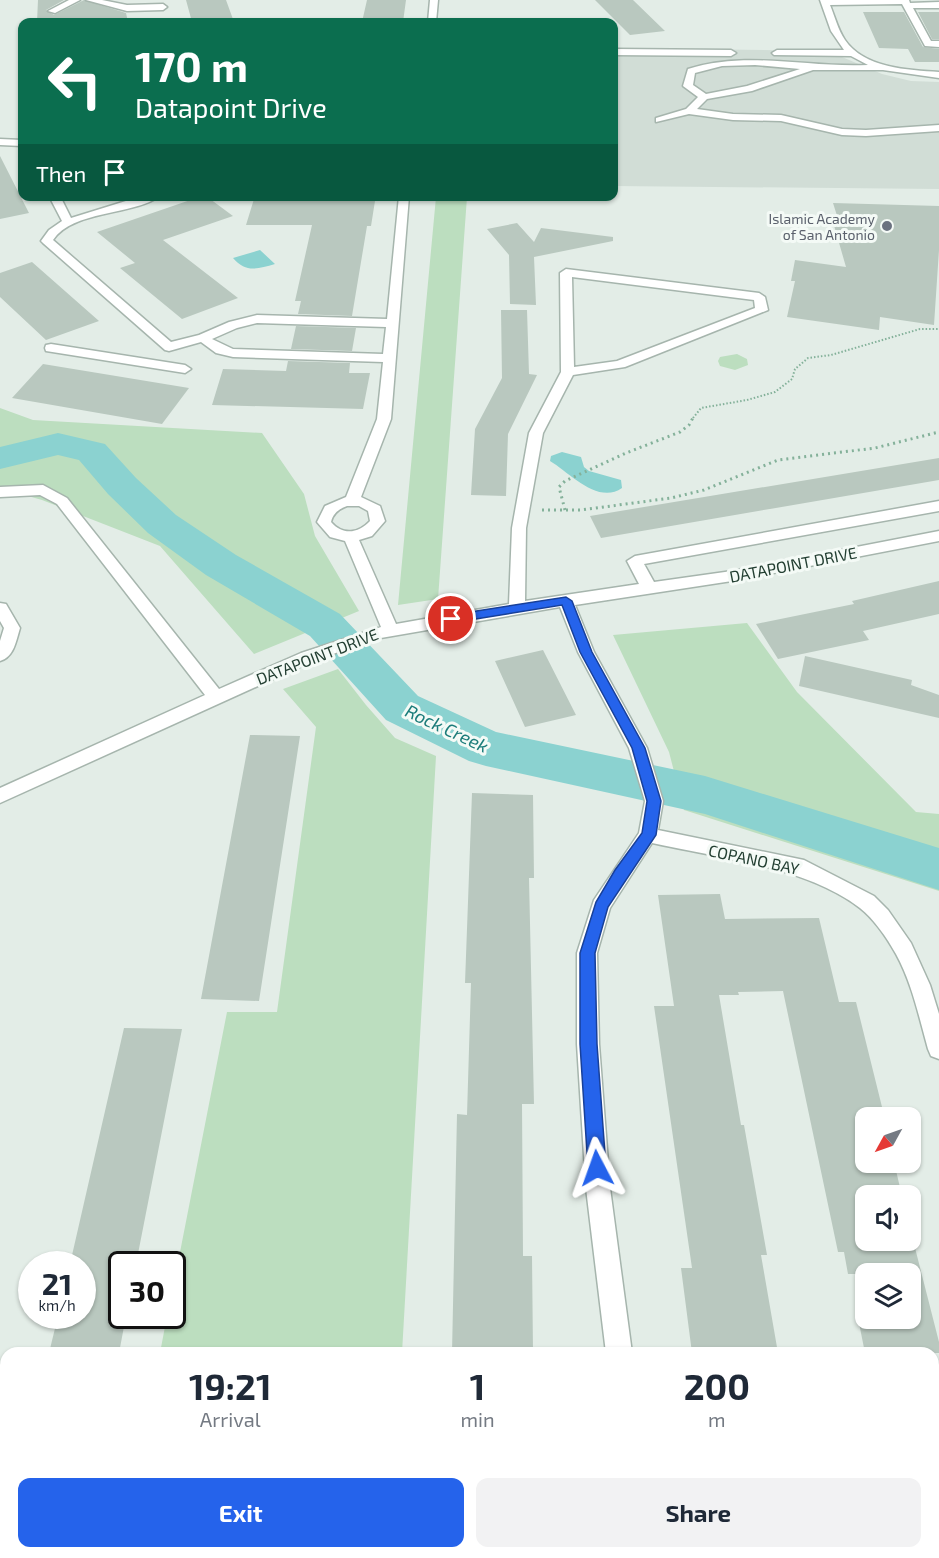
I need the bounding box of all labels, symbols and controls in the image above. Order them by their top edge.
text: 170 m [135,40,248,90]
icon: left [36,42,114,120]
text: Datapoint Drive [135,91,327,123]
icon: arrive [98,156,131,189]
text: Then [36,160,86,186]
place label: Islamic Academy of San Antonio [769,210,876,243]
marker: Islamic Academy of San Antonio [880,219,894,233]
street label: DATAPOINT DRIVE [728,542,858,586]
pin [425,593,476,644]
icon: arrive [434,602,467,635]
street label: DATAPOINT DRIVE [253,624,381,688]
water label: Rock Creek [402,699,492,757]
street label: COPANO BAY [707,840,801,878]
north arrow [855,1107,921,1173]
map controls [855,1107,921,1329]
position arrow [565,1136,629,1200]
button: sound [855,1185,921,1251]
speed limit sign: 30 [108,1251,186,1329]
button: layers [855,1263,921,1329]
text: 21 [42,1265,72,1301]
text: km/h [38,1296,76,1314]
text: 19:21 [189,1364,272,1407]
text: 1 [470,1364,485,1407]
text: 200 [684,1364,750,1407]
text: Arrival [200,1407,261,1431]
text: min [461,1407,495,1431]
text: m [708,1407,726,1431]
button: Exit [18,1478,464,1547]
button: Share [476,1478,921,1547]

